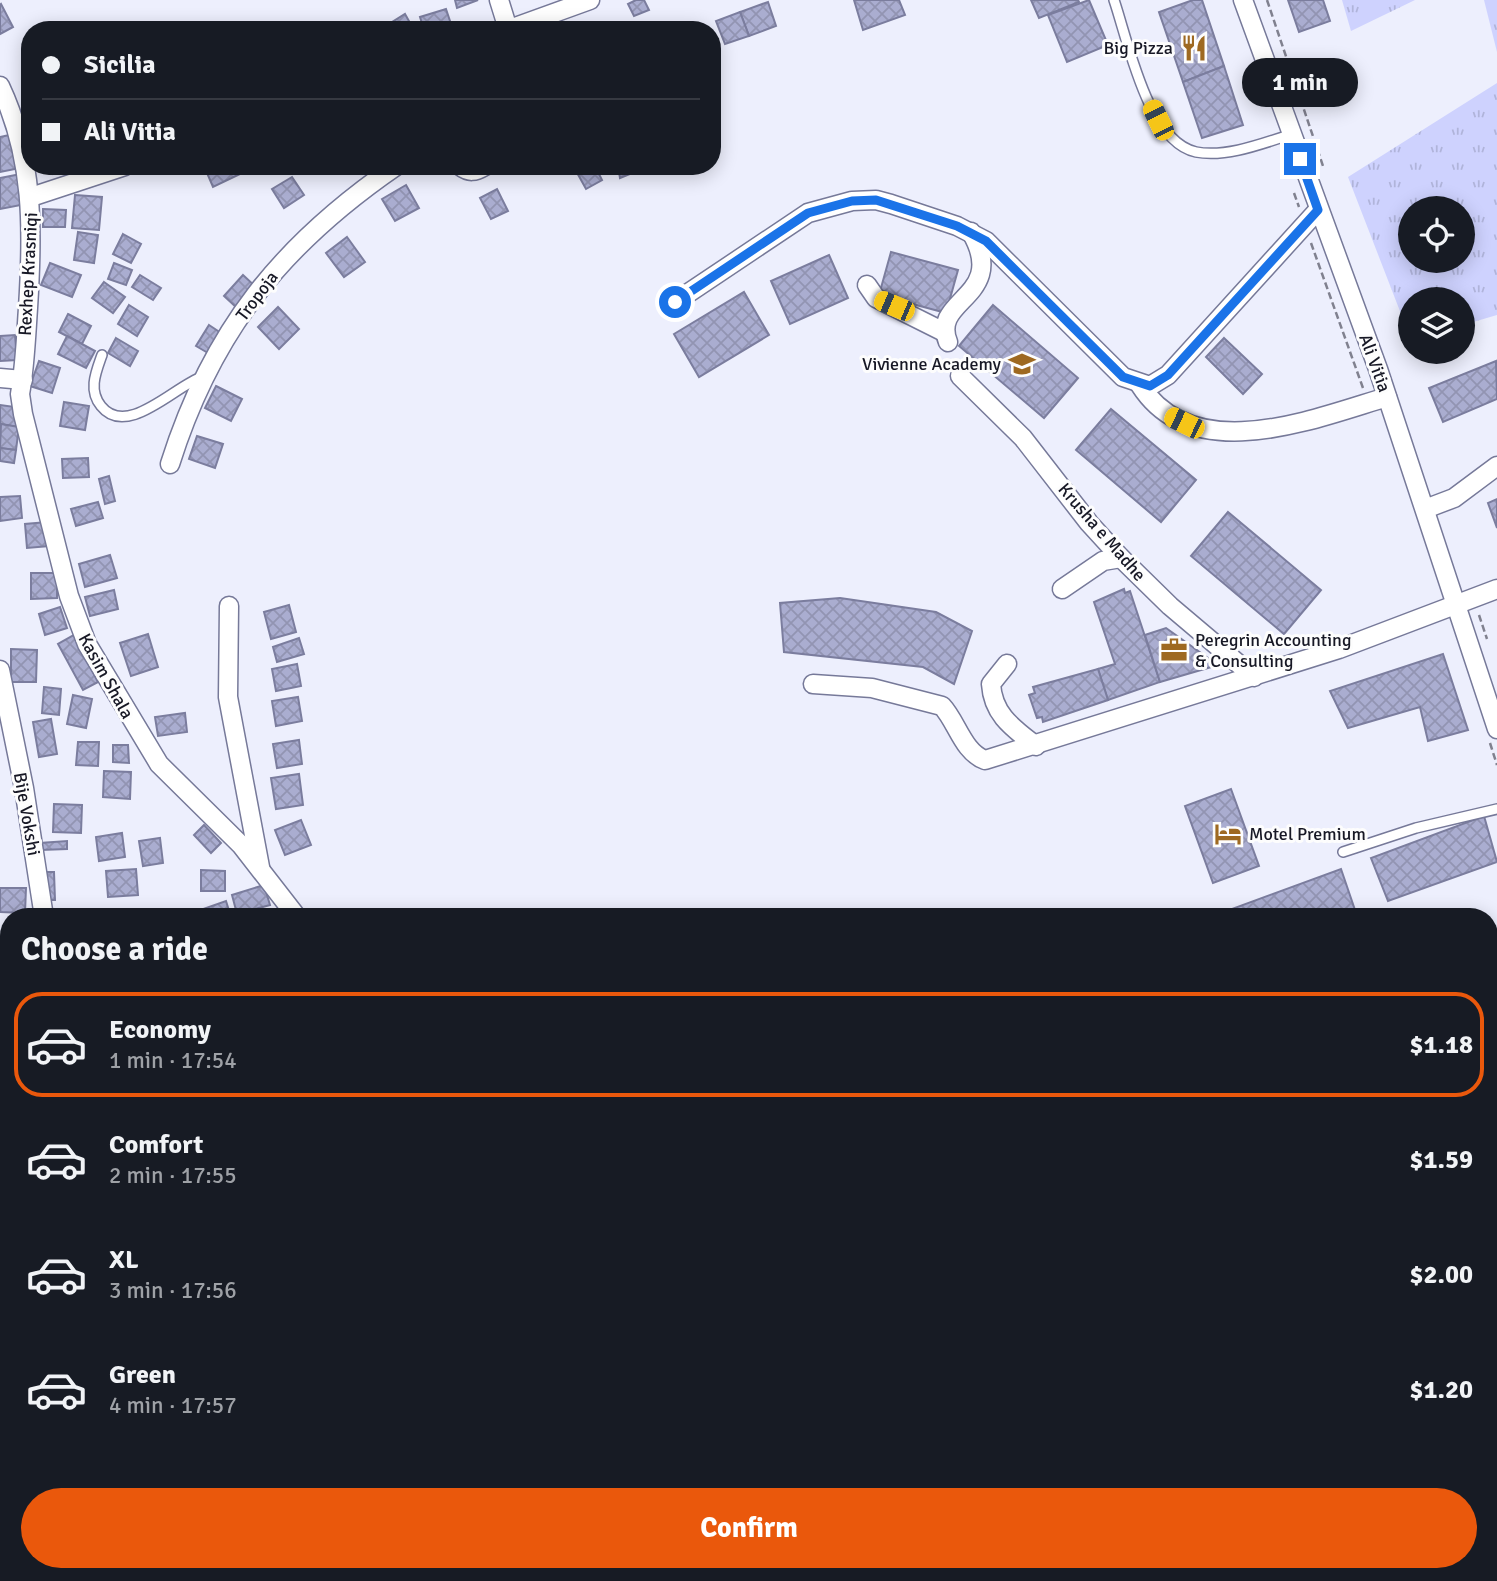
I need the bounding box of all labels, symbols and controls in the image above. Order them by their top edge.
restaurant icon: Big Pizza [1179,33,1209,63]
place label: Big Pizza [1103,37,1173,59]
text: Sicilia [84,49,155,81]
callout: 1 min [1242,58,1358,106]
text: 1 min [1272,68,1328,97]
car [1140,97,1177,143]
text: Ali Vitia [84,116,176,148]
route end [1284,143,1316,175]
map controls [1398,196,1475,364]
button: locate [1398,196,1475,273]
street label: Rexhep Krasniqi [14,212,42,336]
street label: Tropoja [231,267,283,325]
route start [659,286,691,318]
button: layers [1398,287,1475,364]
car [871,288,918,324]
street label: Ali Vitia [1354,331,1396,395]
school or university icon: Vivienne Academy [1007,349,1037,379]
place label: Vivienne Academy [862,353,1002,375]
car [1161,404,1208,442]
street label: Krusha e Madhe [1053,478,1151,586]
street label: Kasim Shala [74,629,138,723]
place label: Peregrin Accounting & Consulting [1195,629,1351,672]
office icon: Peregrin Accounting & Consulting [1159,635,1189,665]
street label: Bije Vokshi [9,771,45,857]
hotel icon: Motel Premium [1213,819,1243,849]
place label: Motel Premium [1249,823,1366,845]
text: Choose a ride [21,930,208,969]
icon: car [25,1013,88,1076]
text: Economy [109,1014,211,1046]
text: $1.18 [1409,1029,1473,1061]
text: 1 min · 17:54 [109,1046,237,1075]
icon: car [25,1128,88,1191]
text: Comfort [109,1129,203,1161]
text: $1.59 [1409,1144,1473,1176]
text: 2 min · 17:55 [109,1161,237,1190]
icon: car [25,1243,88,1306]
text: XL [109,1244,139,1276]
text: $2.00 [1409,1259,1473,1291]
text: 3 min · 17:56 [109,1276,237,1305]
icon: car [25,1358,88,1421]
text: Green [109,1359,176,1391]
text: $1.20 [1409,1374,1473,1406]
text: 4 min · 17:57 [109,1391,237,1420]
button: Confirm [21,1488,1477,1568]

